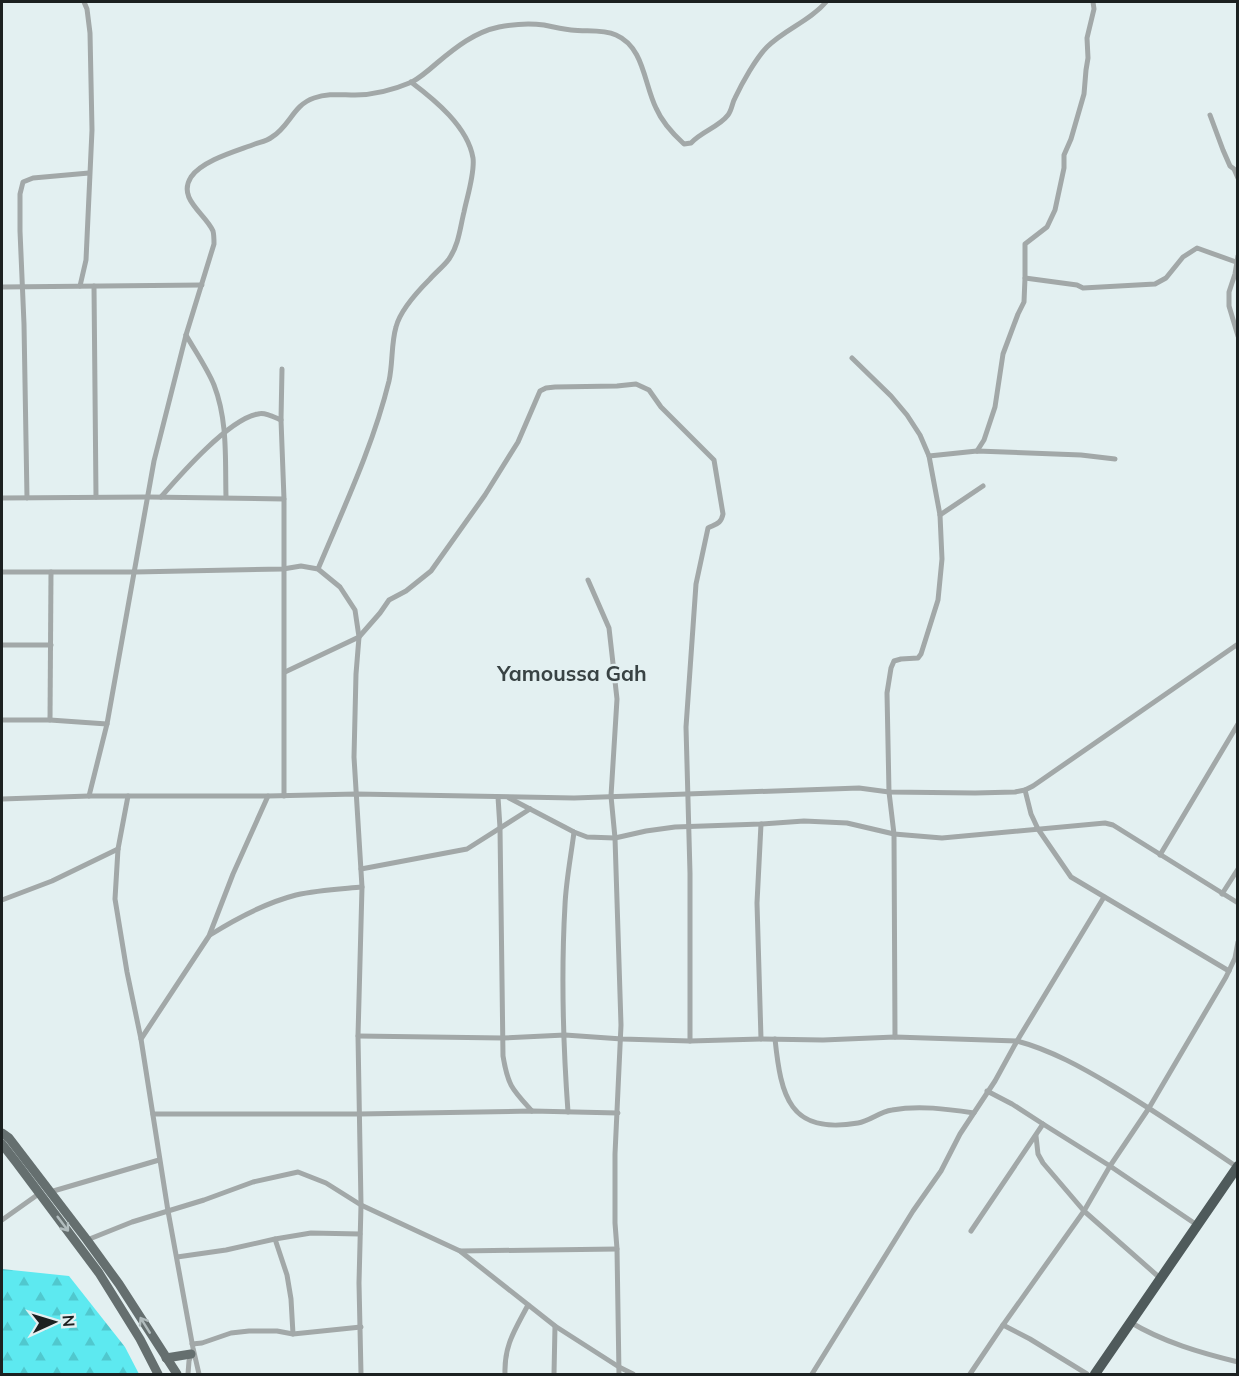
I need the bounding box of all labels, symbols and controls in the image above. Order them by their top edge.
district label: Yamoussa Gah [496,660,647,686]
one-way arrow [57,1215,69,1231]
north arrow [24,1292,84,1352]
text: N [59,1314,79,1328]
one-way arrow [139,1317,151,1334]

